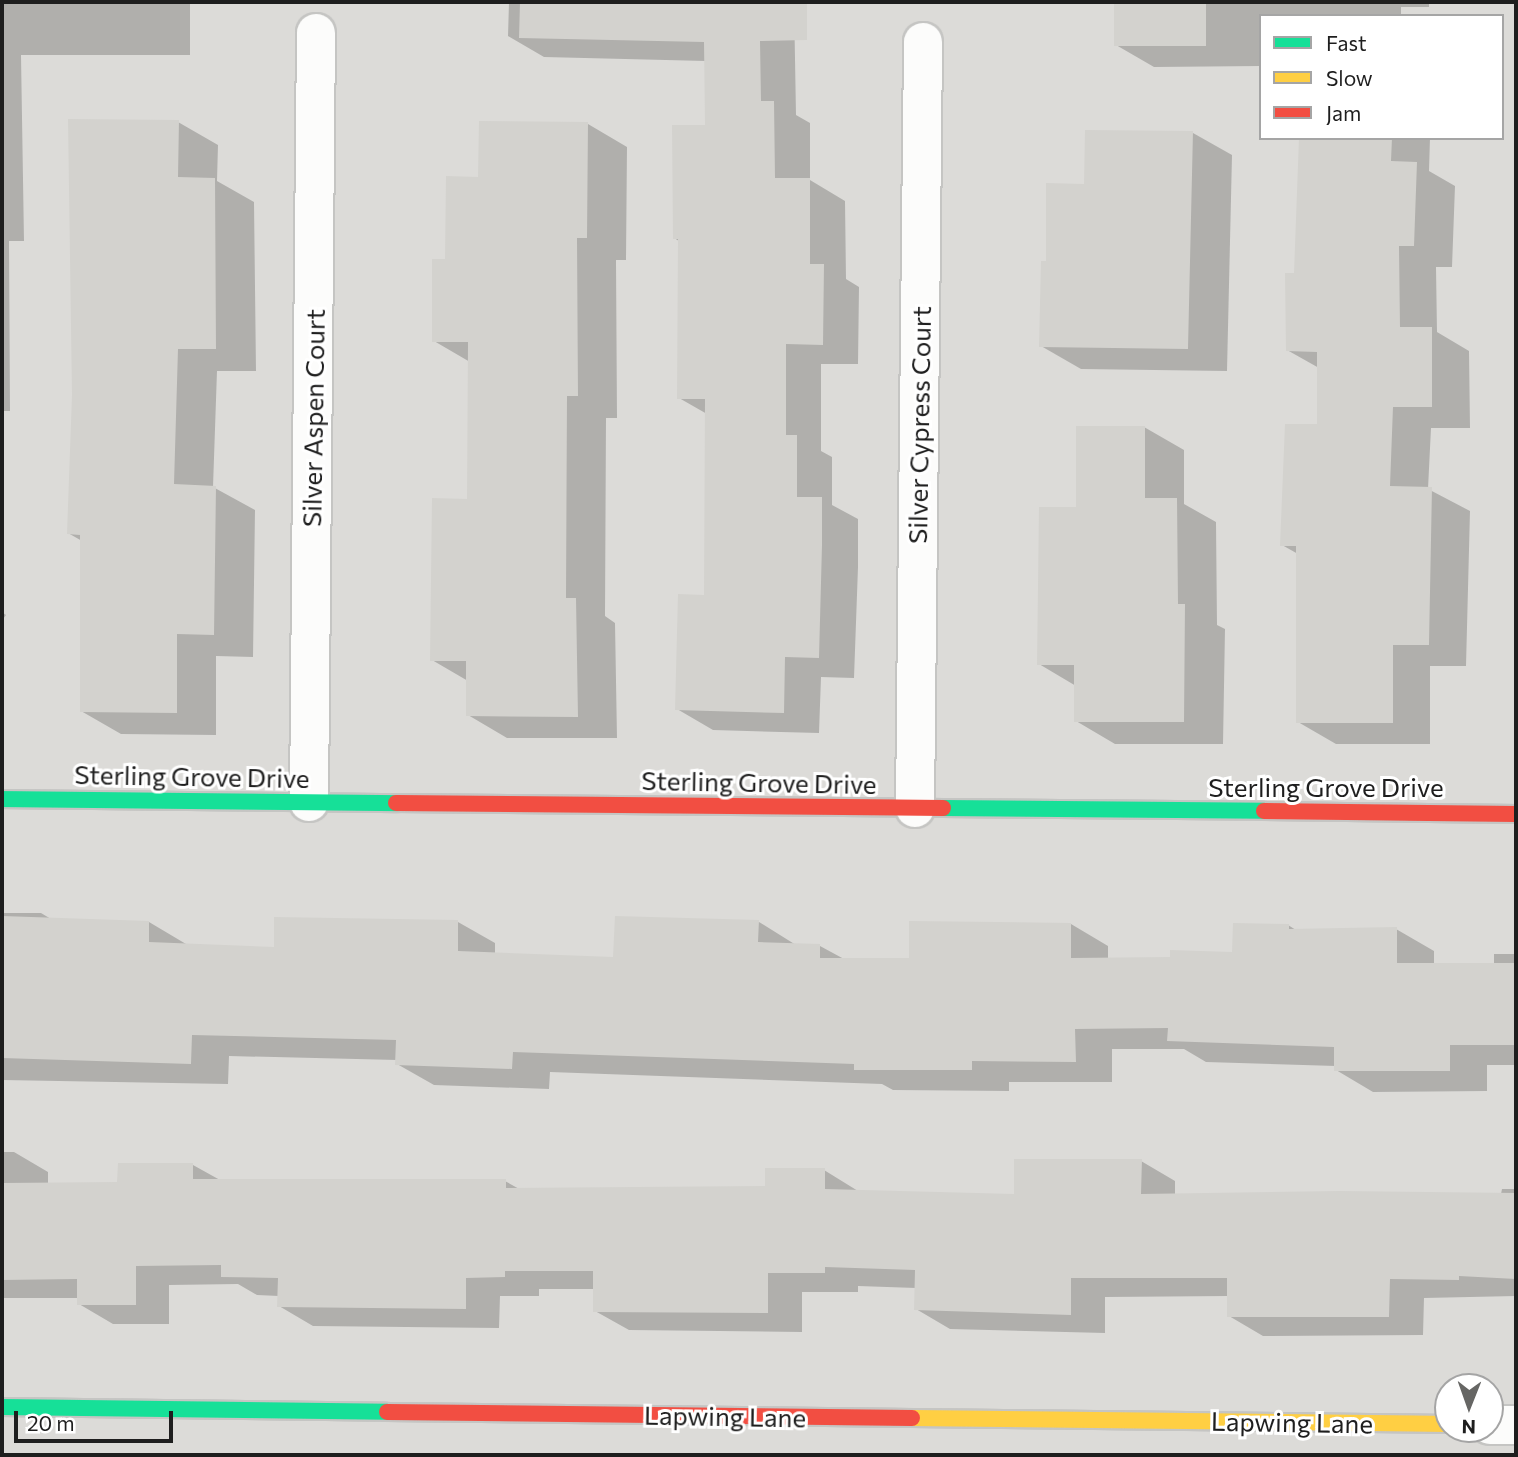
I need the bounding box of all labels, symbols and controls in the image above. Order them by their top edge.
legend [1259,14,1504,140]
text: Fast [1326,30,1367,55]
text: Slow [1326,65,1373,90]
text: Jam [1326,100,1361,125]
street label: Silver Cypress Court [901,306,937,544]
street label: Silver Aspen Court [295,309,331,527]
street label: Sterling Grove Drive [74,758,310,794]
street label: Sterling Grove Drive [641,764,877,800]
street label: Sterling Grove Drive [1208,771,1444,803]
north arrow [1434,1373,1504,1443]
scale bar [18,1398,177,1442]
street label: Lapwing Lane [644,1399,806,1433]
street label: Lapwing Lane [1211,1405,1373,1439]
text: 20 m [27,1410,75,1435]
text: N [1461,1416,1476,1439]

